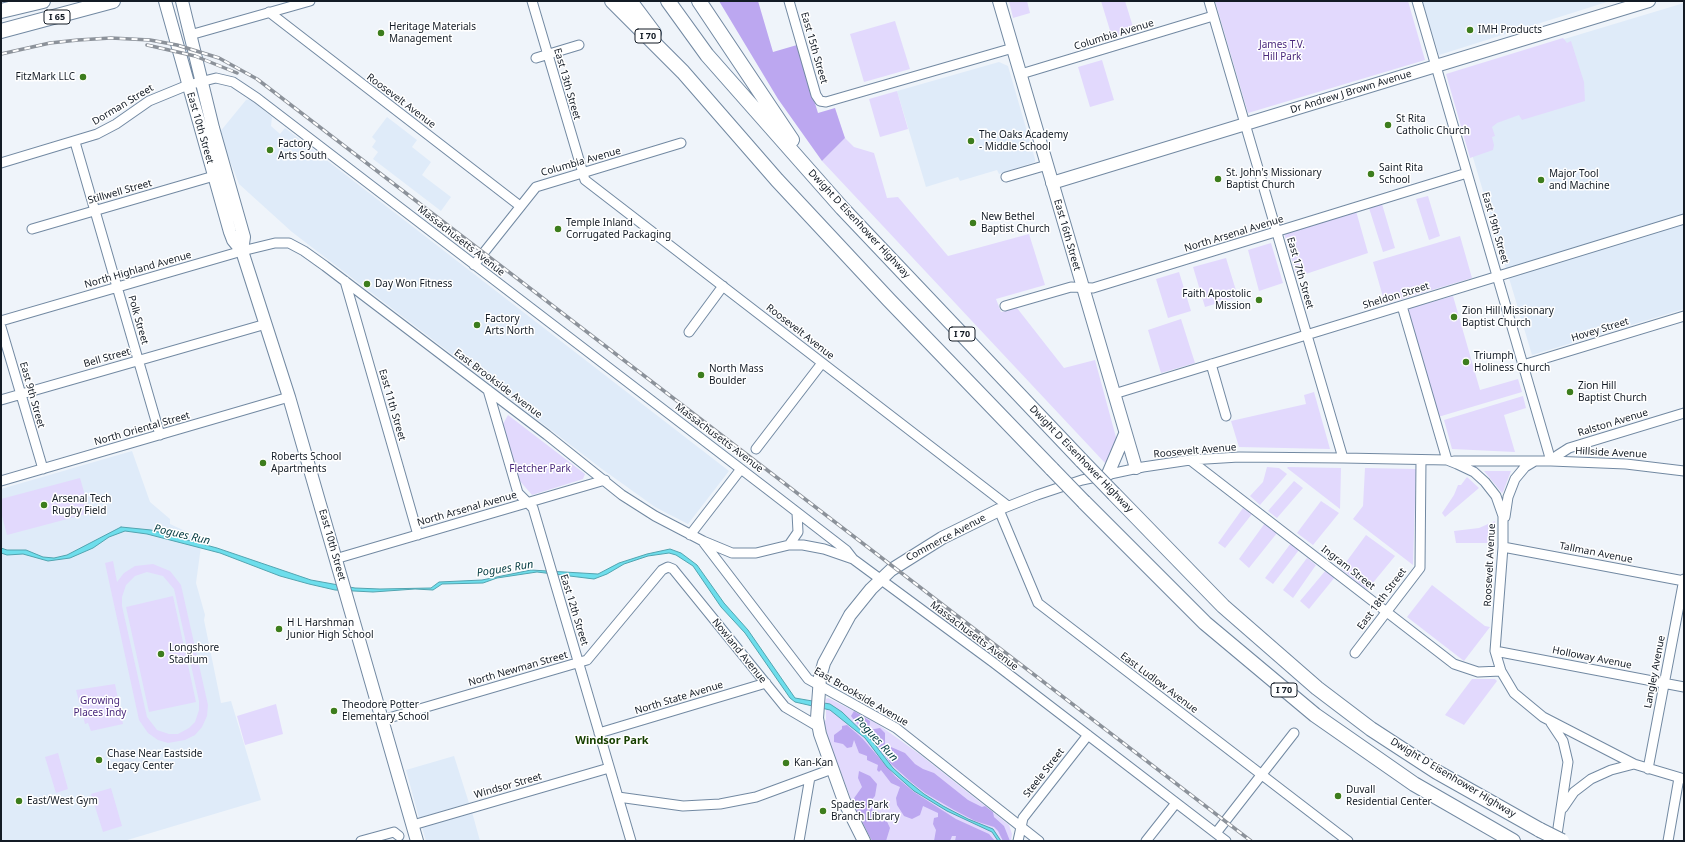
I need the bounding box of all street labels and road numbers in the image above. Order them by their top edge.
road number: I 65 [44,10,70,24]
street label: East 15th Street [798,11,830,85]
street label: Columbia Avenue [1073,17,1155,53]
road number: I 70 [635,29,661,43]
street label: East 13th Street [551,47,583,121]
street label: Dr Andrew J Brown Avenue [1289,68,1413,116]
street label: Roosevelt Avenue [364,71,438,131]
street label: Dorman Street [90,82,156,128]
street label: East 10th Street [184,91,216,165]
street label: Columbia Avenue [540,145,622,179]
street label: Dwight D Eisenhower Highway [805,167,913,281]
street label: Stillwell Street [87,177,153,207]
street label: East 19th Street [1479,191,1511,265]
street label: East 16th Street [1051,198,1083,272]
street label: Massachusetts Avenue [415,203,507,279]
street label: North Arsenal Avenue [1183,213,1285,255]
street label: East 17th Street [1284,236,1316,310]
street label: North Highland Avenue [83,249,193,291]
street label: Sheldon Street [1361,280,1431,312]
street label: Polk Street [125,294,151,346]
street label: Roosevelt Avenue [764,302,836,362]
street label: Hovey Street [1570,316,1630,344]
road number: I 70 [949,327,975,341]
street label: Bell Street [82,346,132,370]
street label: East Brookside Avenue [452,347,544,421]
street label: East 9th Street [17,361,47,429]
street label: East 11th Street [376,368,408,442]
street label: Massachusetts Avenue [673,401,765,475]
street label: Dwight D Eisenhower Highway [1027,403,1135,515]
street label: Ralston Avenue [1576,407,1650,439]
street label: North Oriental Street [93,410,191,448]
street label: Roosevelt Avenue [1153,441,1237,461]
street label: Hillside Avenue [1575,445,1647,461]
street label: North Arsenal Avenue [416,489,518,529]
street label: East 10th Street [316,508,348,582]
street label: Commerce Avenue [904,512,988,564]
street label: Roosevelt Avenue [1482,523,1498,607]
street label: Tallman Avenue [1558,540,1634,566]
street label: Ingram Street [1319,543,1377,593]
street label: East 18th Street [1355,566,1409,632]
street label: East 12th Street [557,573,591,647]
street label: Massachusetts Avenue [928,599,1020,673]
street label: Nowland Avenue [709,616,769,686]
street label: Langley Avenue [1642,635,1668,709]
street label: Holloway Avenue [1551,644,1633,672]
street label: North Newman Street [467,649,569,689]
street label: East Ludlow Avenue [1118,650,1200,716]
street label: East Brookside Avenue [812,665,910,729]
street label: North State Avenue [633,679,725,717]
road number: I 70 [1271,683,1297,697]
street label: Dwight D Eisenhower Highway [1388,736,1518,820]
street label: Steele Street [1021,746,1067,800]
street label: Windsor Street [473,771,543,801]

